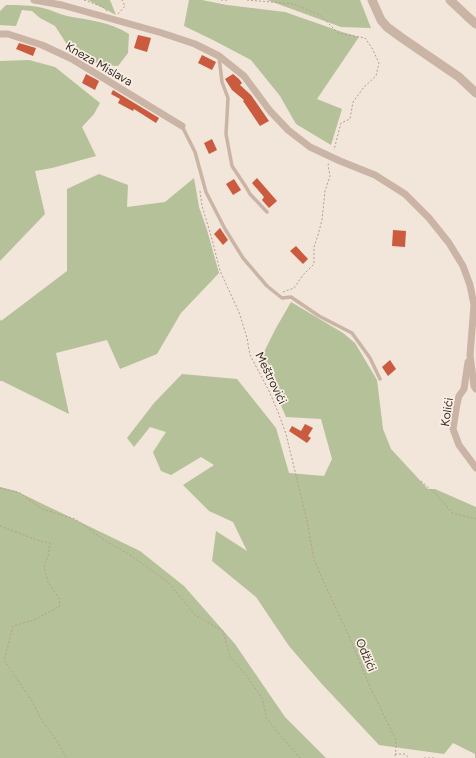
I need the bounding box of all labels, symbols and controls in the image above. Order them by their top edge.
street label: Kneza Mislava [63,39,135,89]
street label: Meštrovići [252,350,290,406]
street label: Kolići [438,397,456,427]
street label: Odžići [353,636,379,674]

